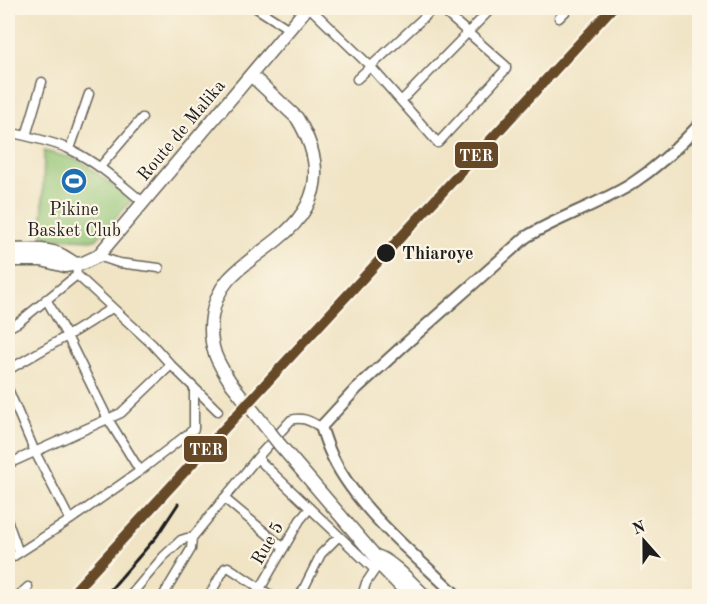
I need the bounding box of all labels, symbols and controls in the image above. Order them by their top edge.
street label: Route de Malika [134,77,229,185]
line badge: TER [454,141,499,169]
text: TER [459,149,493,165]
sports icon: Pikine Basket Club [59,166,89,196]
place label: Pikine Basket Club [27,201,121,240]
marker: Thiaroye [375,242,397,264]
place label: Thiaroye [402,245,473,263]
line badge: TER [183,435,228,463]
text: TER [189,443,223,459]
north arrow [614,511,674,571]
street label: Rue 5 [249,519,287,568]
text: N [631,519,649,539]

